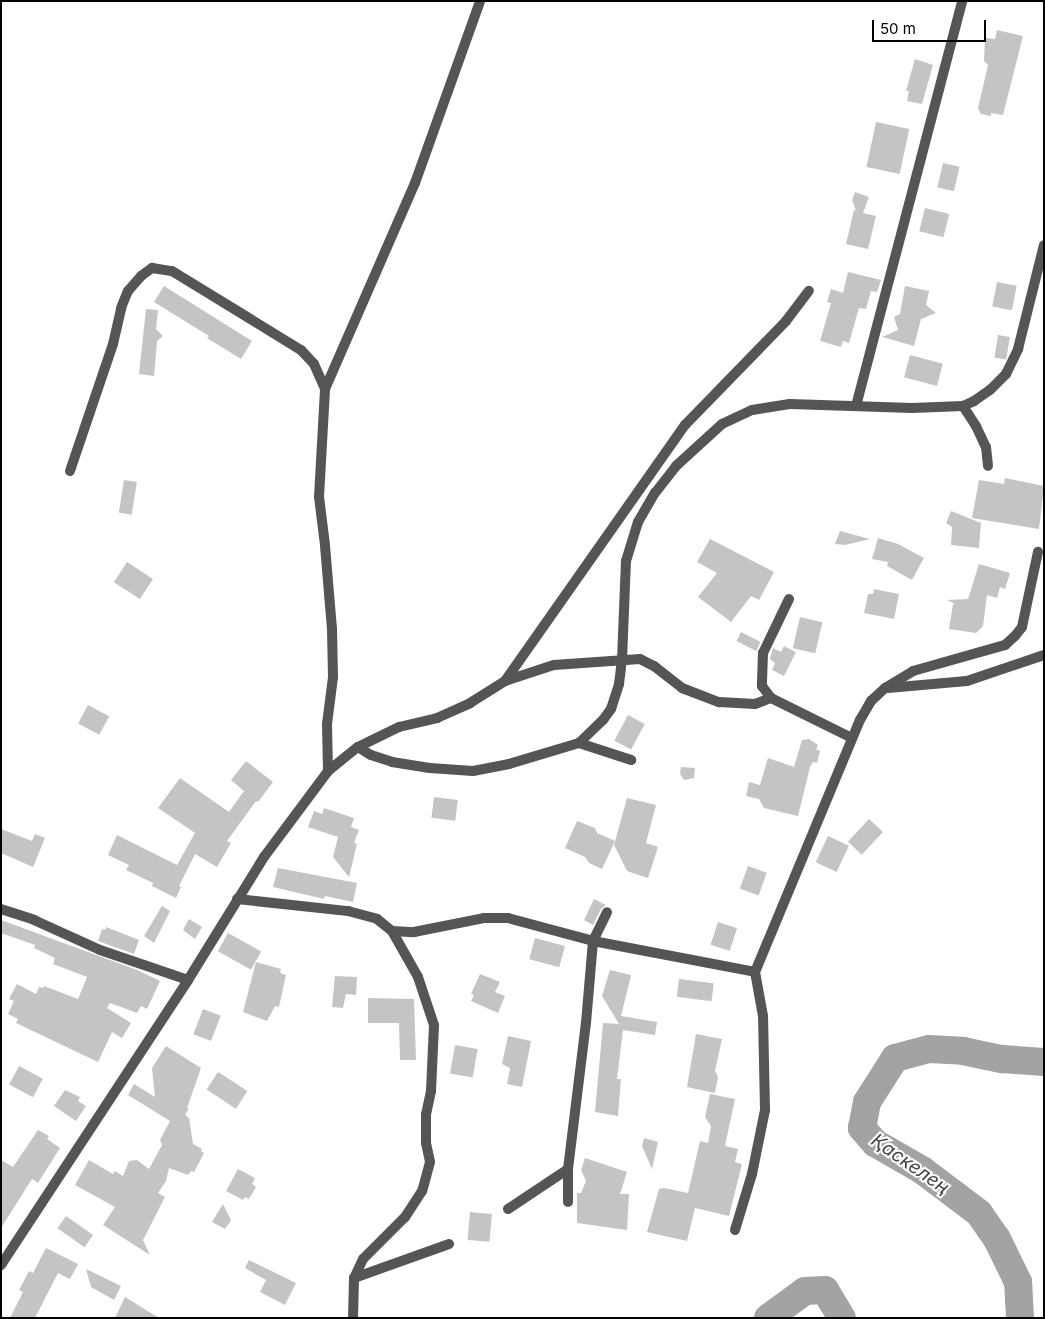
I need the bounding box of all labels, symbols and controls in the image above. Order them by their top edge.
scale bar [875,10,989,42]
text: 50 m [880,19,916,38]
water label: Қаскелең [867,1129,953,1199]

